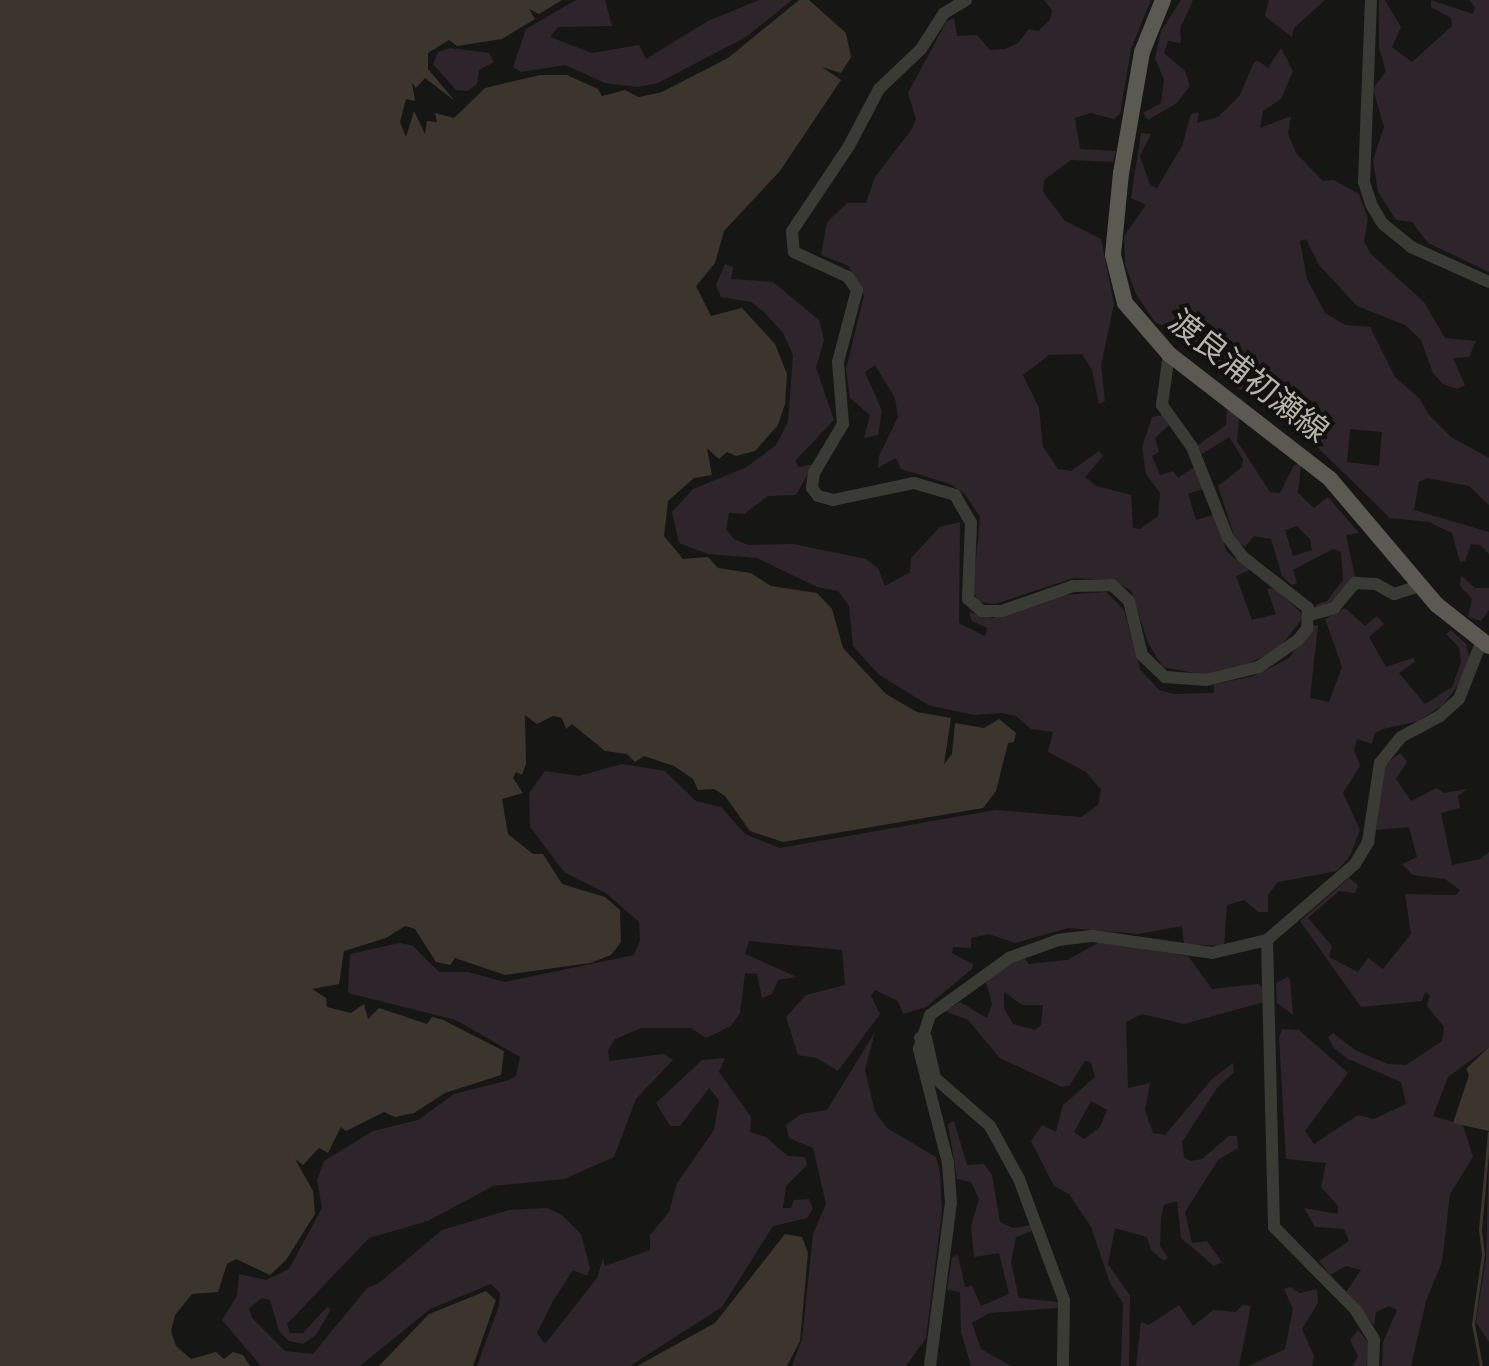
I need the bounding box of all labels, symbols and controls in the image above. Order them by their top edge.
street label: 渡良浦初瀬線 [1161,303,1335,451]

